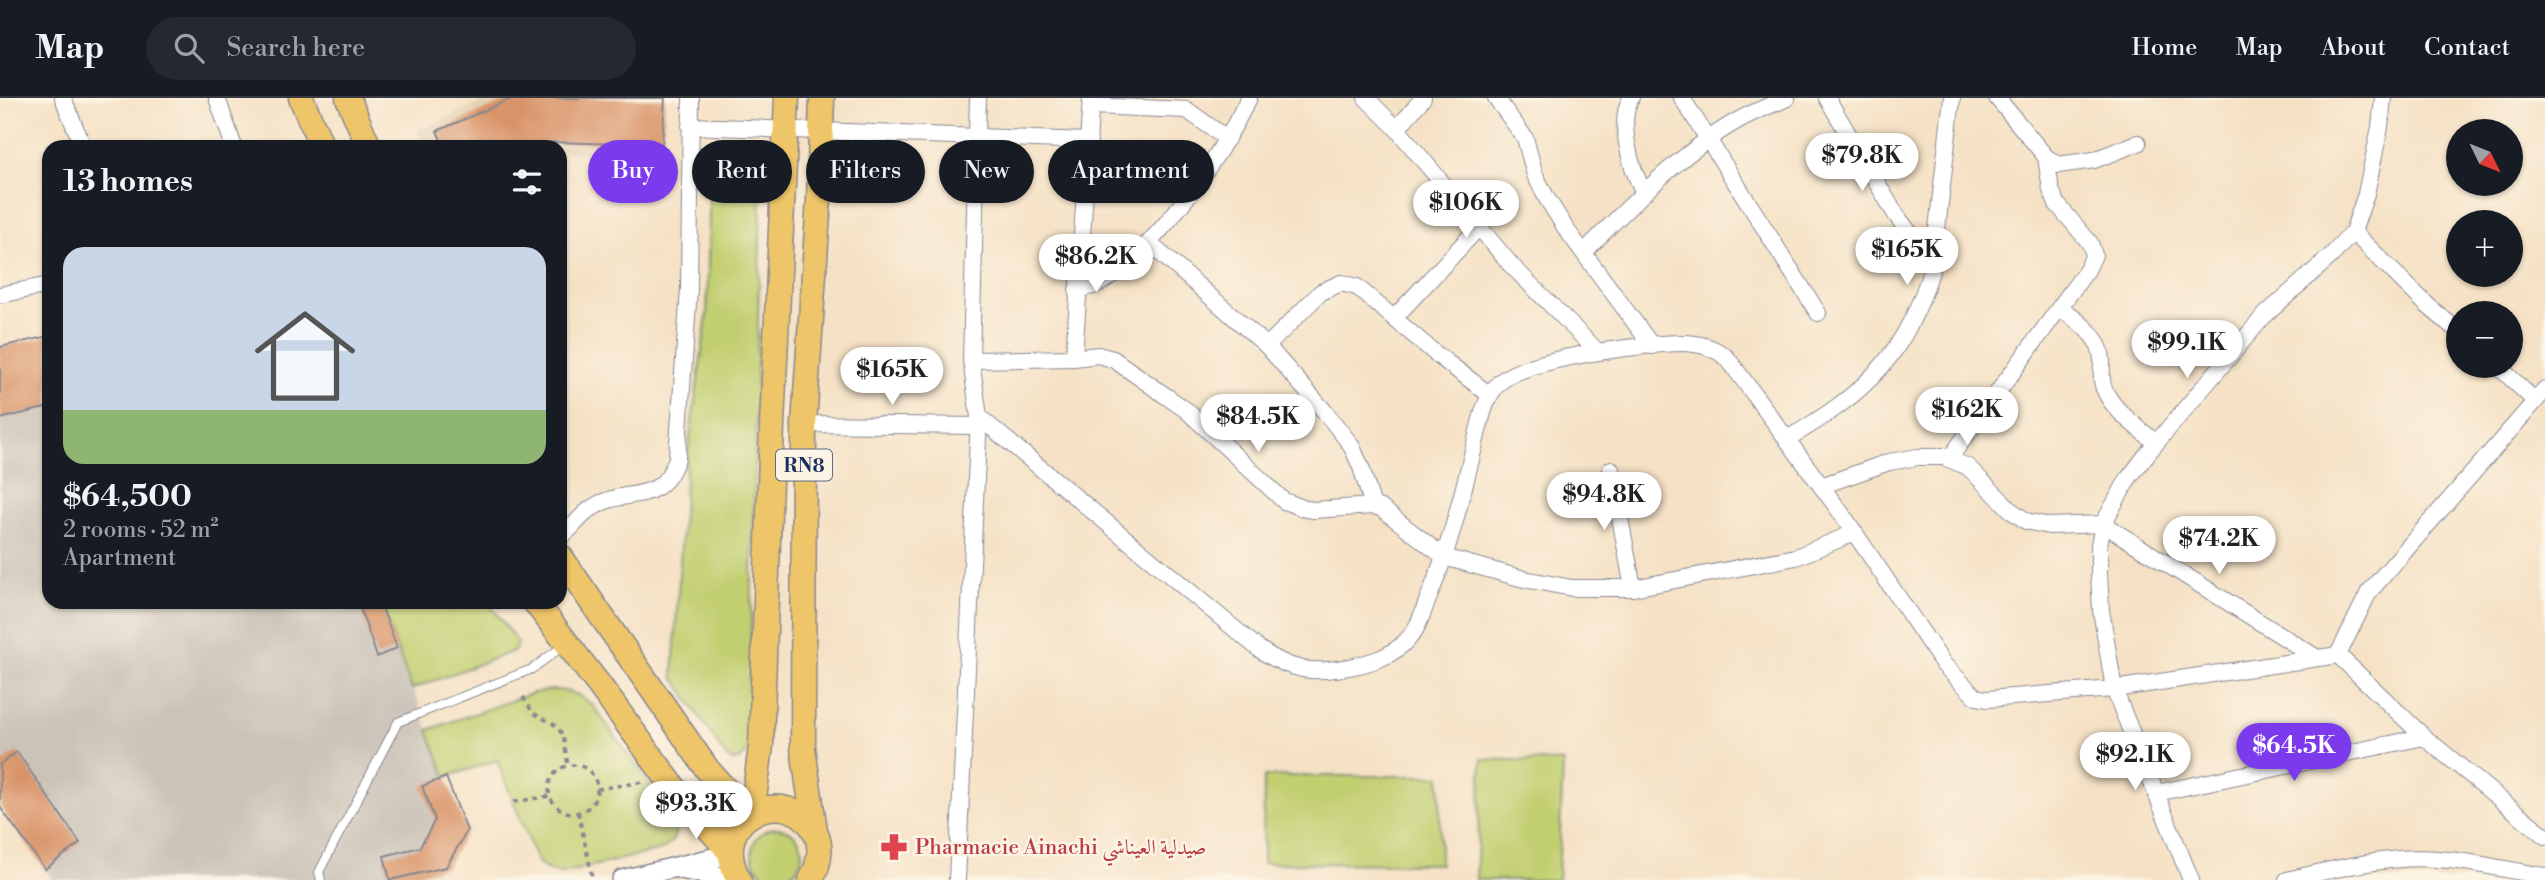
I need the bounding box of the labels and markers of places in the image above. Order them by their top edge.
pin: $79.8K [1805,134,1919,193]
pin: $106K [1417,180,1515,240]
pin: $165K [1858,228,1956,287]
pin: $86.2K [1039,234,1153,294]
pin: $99.1K [2130,320,2244,380]
pin: $165K [843,348,941,407]
pin: $162K [1918,388,2016,447]
pin: $84.5K [1201,394,1315,454]
pin: $94.8K [1547,472,1661,532]
pin: $74.2K [2162,517,2276,576]
pin: $64.5K [2237,724,2351,783]
pin: $92.1K [2078,732,2192,792]
pin: $93.3K [639,782,753,841]
pharmacy icon: Pharmacie Ainachi صيدلية العيناشي [879,832,909,862]
place label: Pharmacie Ainachi صيدلية العيناشي [915,835,1206,867]

